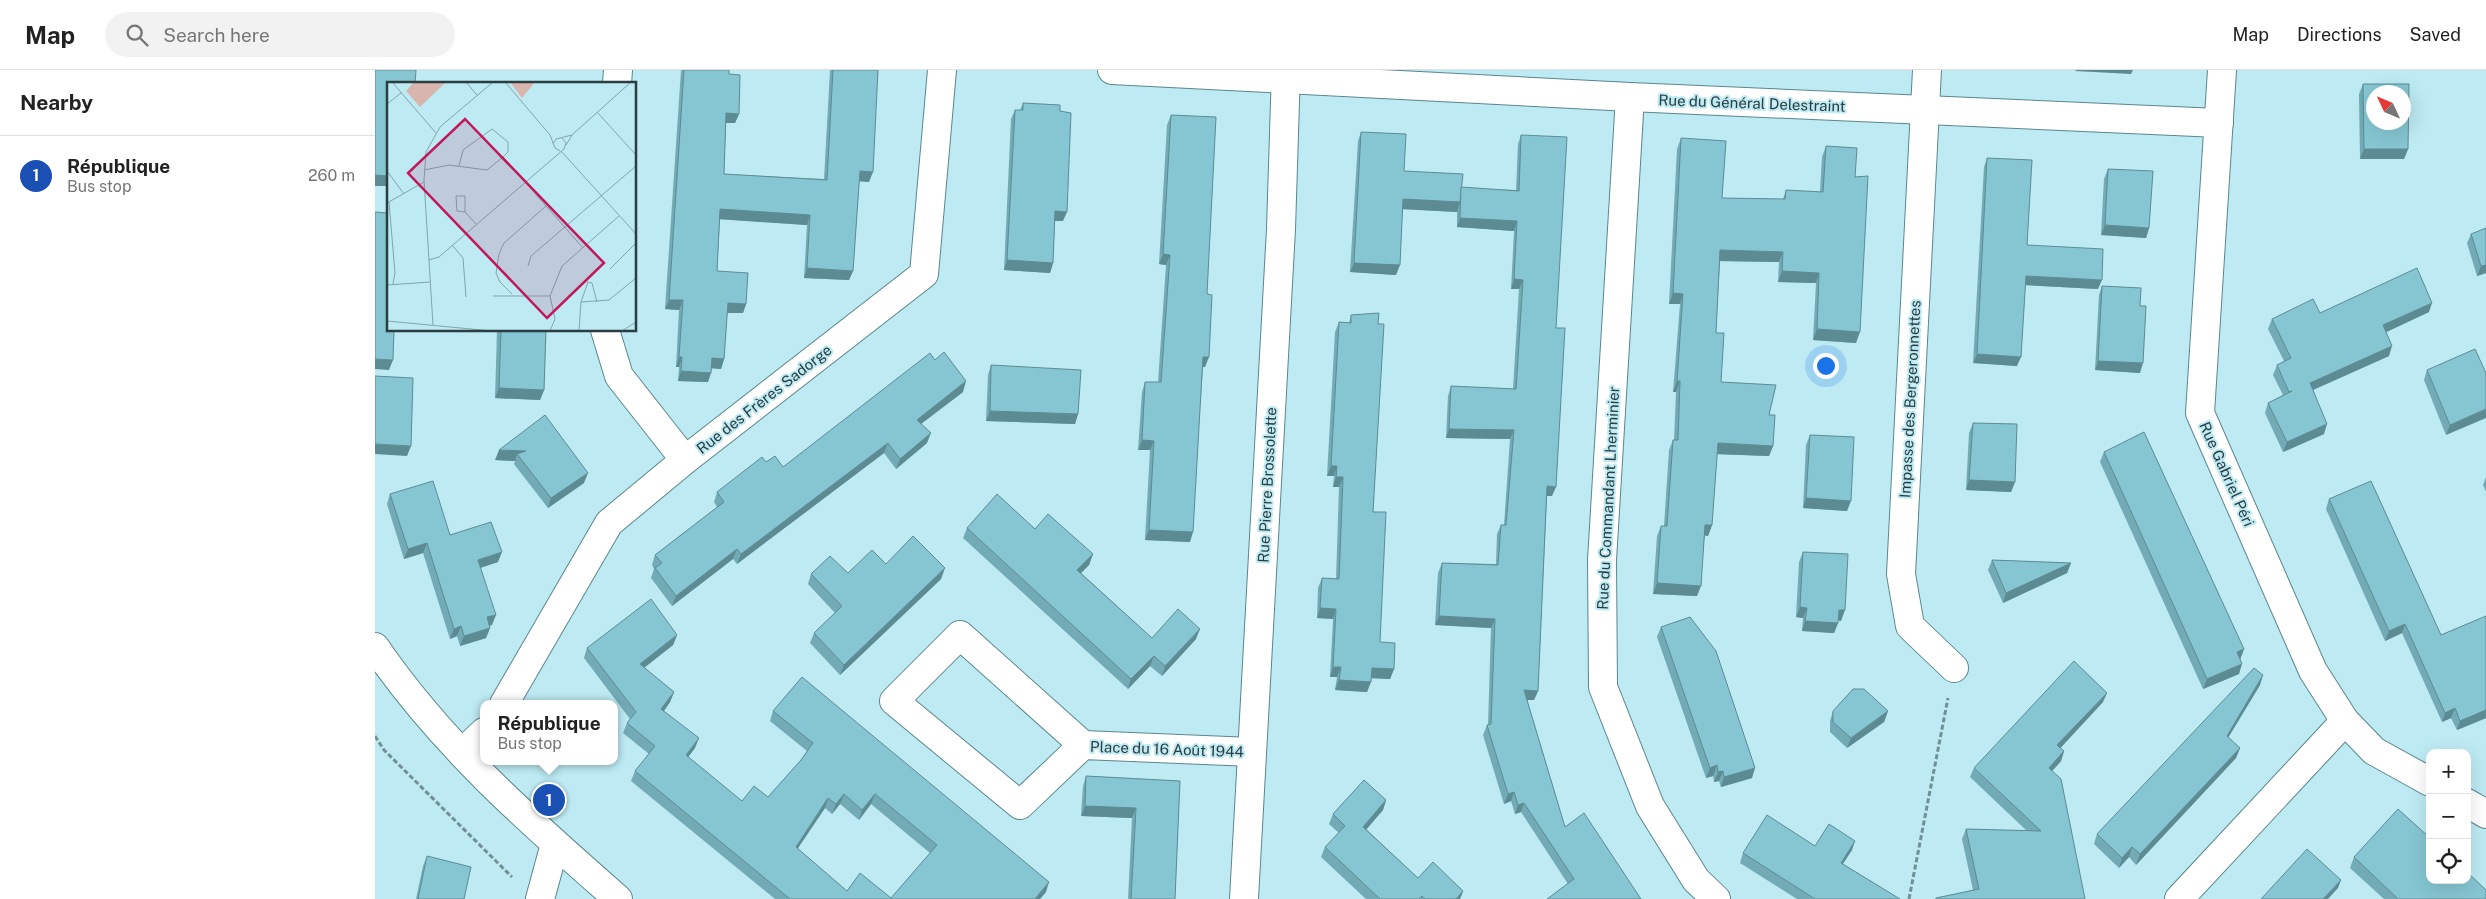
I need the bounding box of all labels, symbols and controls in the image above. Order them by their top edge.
search box [105,12,455,57]
text: Map [25,21,75,49]
icon: search [123,21,151,49]
text: Search here [163,24,270,46]
text: Map [2232,24,2269,45]
text: Directions [2297,24,2382,45]
text: Saved [2410,24,2461,45]
inset map [387,82,636,331]
north arrow [2366,85,2411,130]
text: Nearby [20,90,93,115]
street label: Rue du Général Delestraint [1658,91,1846,115]
text: République [67,155,170,177]
text: 1 [33,166,39,185]
text: 260 m [308,166,355,185]
text: Bus stop [67,177,131,196]
street label: Impasse des Bergeronnettes [1896,300,1924,498]
street label: Rue des Frères Sadorge [693,341,835,457]
your location [1813,353,1839,379]
street label: Rue du Commandant Lherminier [1594,386,1622,610]
street label: Rue Pierre Brossolette [1254,407,1280,563]
street label: Rue Gabriel Péri [2196,419,2258,529]
popup [480,700,618,765]
text: République [497,712,601,734]
text: Bus stop [497,734,562,753]
street label: Place du 16 Août 1944 [1090,738,1244,760]
map controls [2426,749,2471,884]
button: + [2426,749,2471,794]
pin: 1 [533,781,565,819]
button: − [2426,794,2471,839]
button: locate [2426,839,2471,884]

